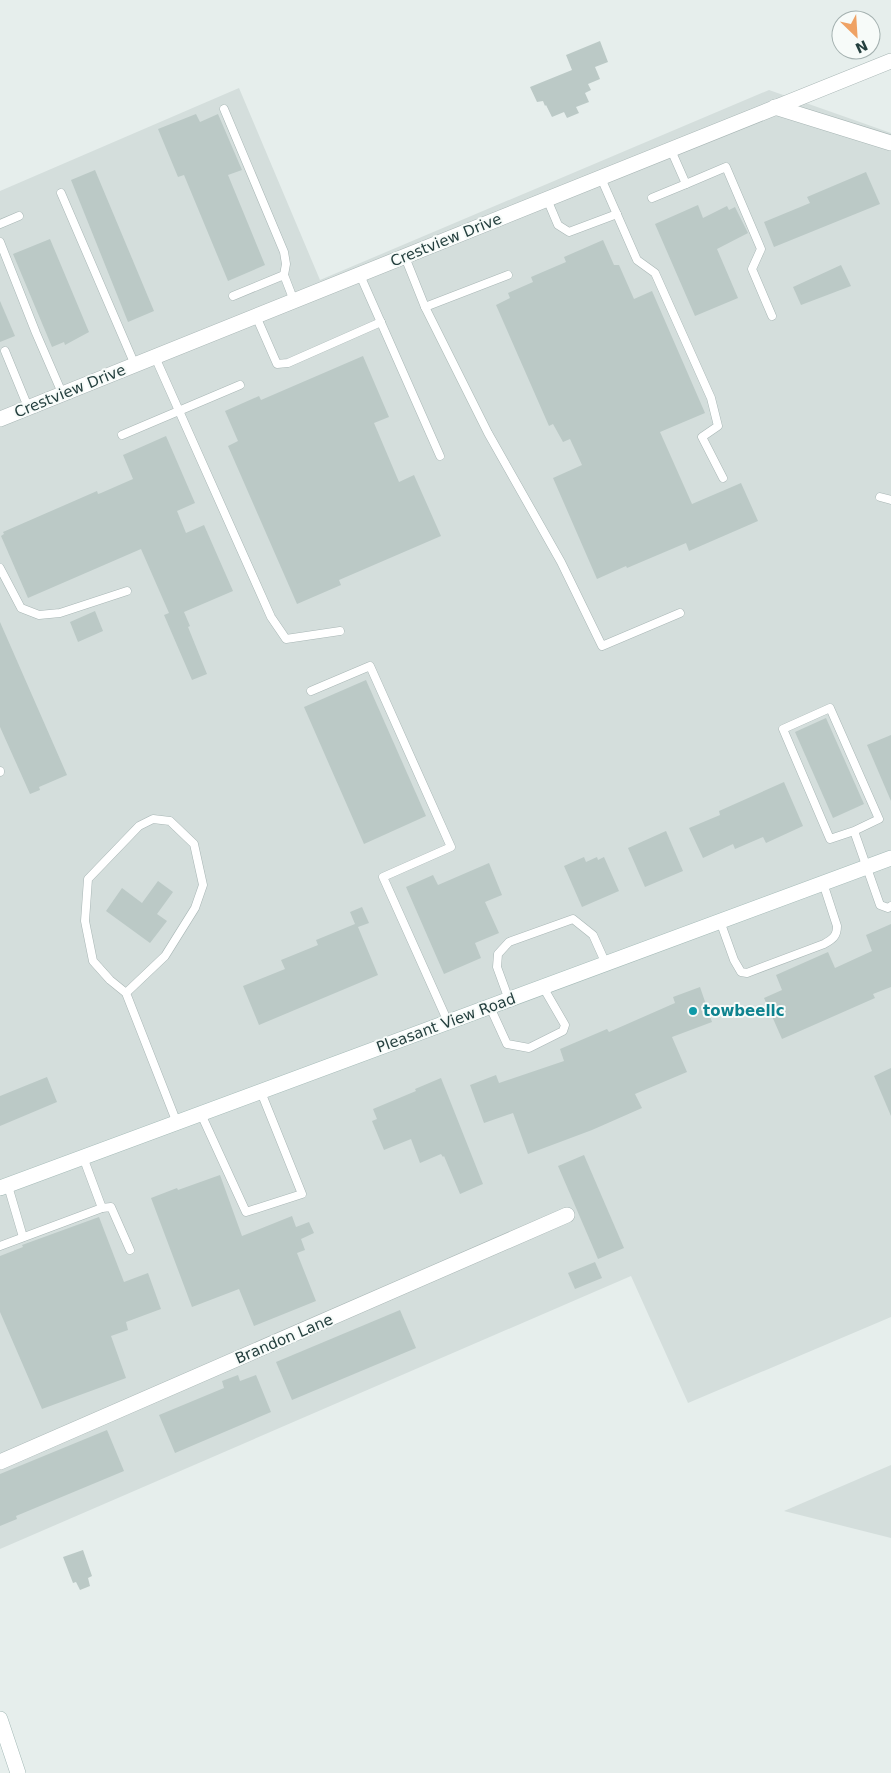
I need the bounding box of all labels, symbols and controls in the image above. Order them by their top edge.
north arrow [831,10,881,60]
text: N [853,37,870,57]
street label: Crestview Drive [388,209,504,271]
street label: Crestview Drive [12,360,128,422]
street label: Pleasant View Road [374,989,518,1057]
place label: towbeellc [703,1002,785,1020]
marker: towbeellc [687,1005,699,1017]
street label: Brandon Lane [232,1310,336,1368]

